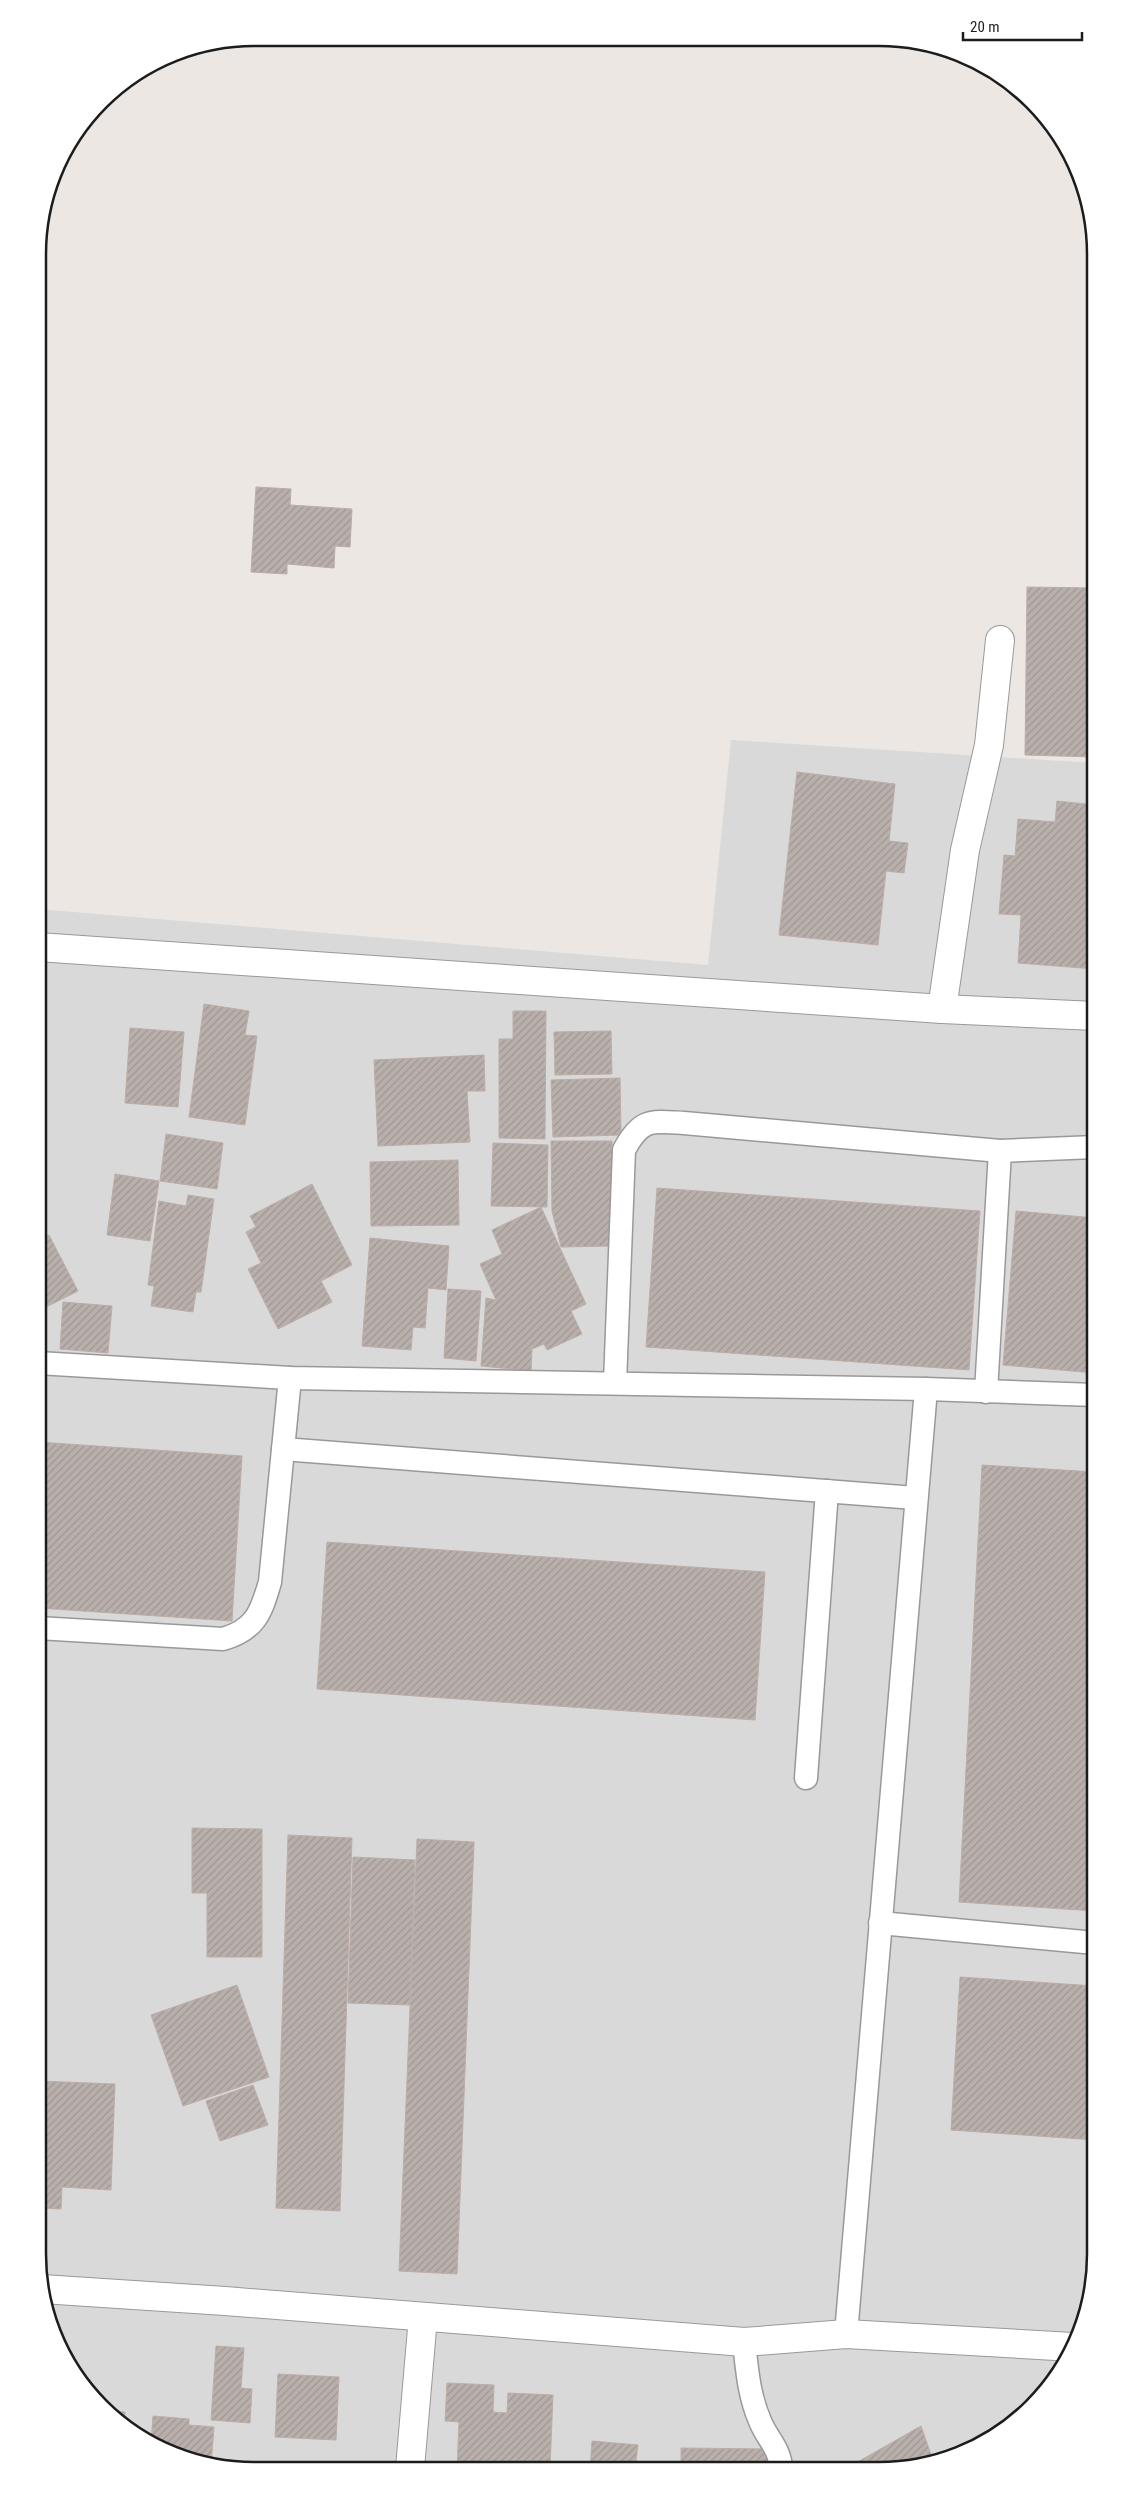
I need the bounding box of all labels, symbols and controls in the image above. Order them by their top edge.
scale bar [963,10,1082,42]
text: 20 m [970,18,1000,36]

